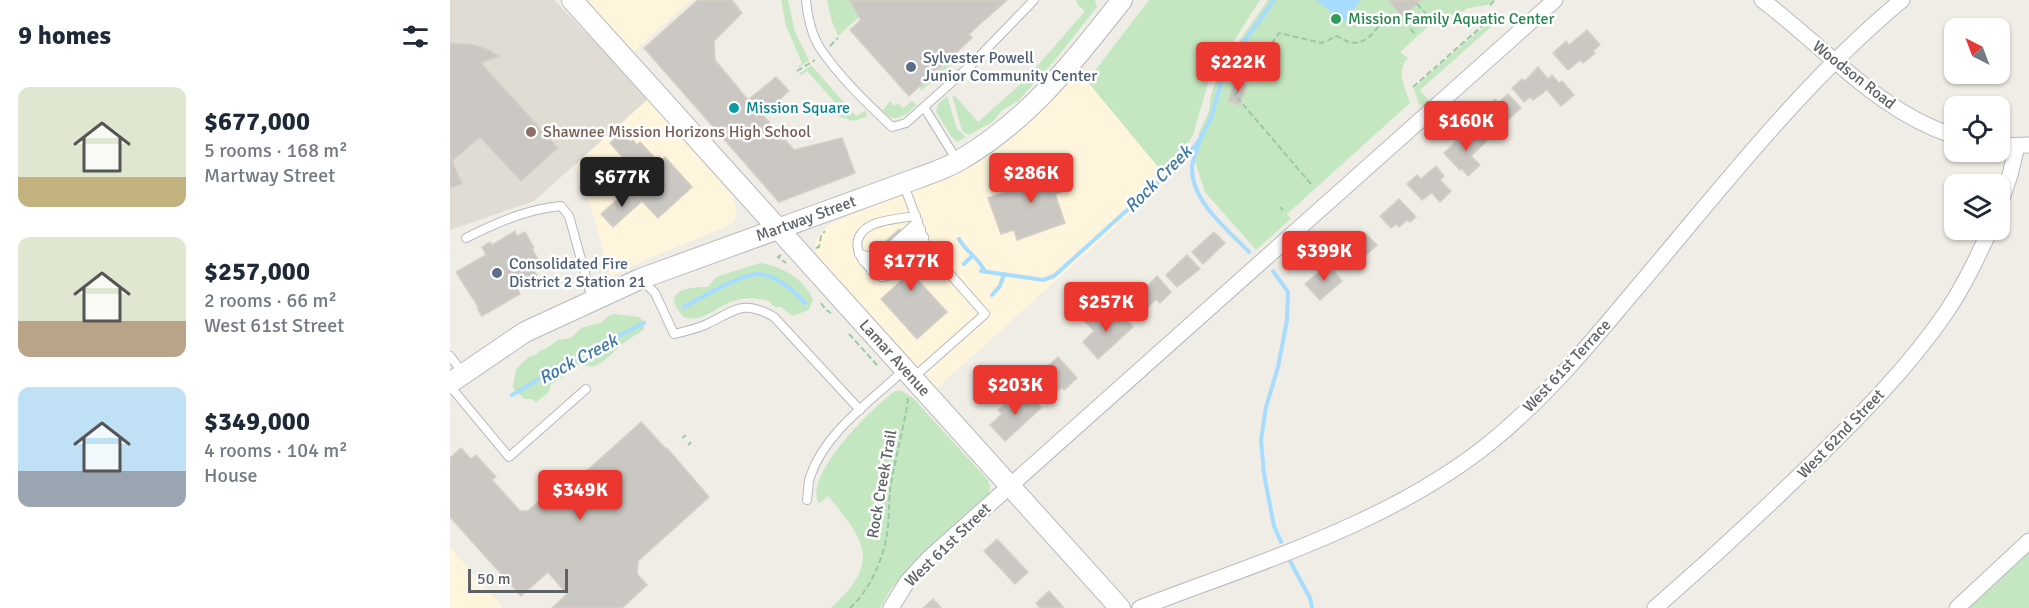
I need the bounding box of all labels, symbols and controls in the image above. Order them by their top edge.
place label: Mission Family Aquatic Center [1348,9,1554,29]
marker: Mission Family Aquatic Center [1329,12,1343,26]
north arrow [1944,18,2010,84]
map controls [1944,18,2010,240]
text: 9 homes [18,20,111,52]
icon: filters [399,20,432,53]
street label: Woodson Road [1808,36,1900,114]
pin: $222K [1196,42,1280,93]
place label: Sylvester Powell Junior Community Center [923,48,1097,86]
text: $222K [1210,49,1266,74]
marker: Sylvester Powell Junior Community Center [904,60,918,74]
button: locate [1944,96,2010,162]
place label: Mission Square [746,98,850,118]
marker: Mission Square [727,101,741,115]
pin: $160K [1424,101,1508,152]
text: $677,000 [204,106,310,138]
text: $160K [1438,108,1494,133]
icon: home [66,111,138,183]
place label: Shawnee Mission Horizons High School [543,122,811,142]
marker: Shawnee Mission Horizons High School [524,125,538,139]
text: 5 rooms · 168 m² [204,138,348,163]
water label: Rock Creek [1120,140,1197,217]
pin: $286K [989,153,1073,204]
pin: $677K [580,157,664,208]
text: $286K [1003,160,1059,185]
text: Martway Street [204,163,335,188]
text: $677K [594,164,650,189]
button: layers [1944,174,2010,240]
street label: Martway Street [753,191,859,246]
pin: $399K [1282,231,1366,282]
text: $399K [1296,238,1352,263]
pin: $177K [869,241,953,292]
text: $177K [883,248,939,273]
place label: Consolidated Fire District 2 Station 21 [509,254,646,292]
text: $257,000 [204,256,310,288]
icon: home [66,261,138,333]
marker: Consolidated Fire District 2 Station 21 [490,266,504,280]
pin: $257K [1064,282,1148,333]
text: 2 rooms · 66 m² [204,288,337,313]
text: $257K [1078,289,1134,314]
text: West 61st Street [204,313,344,338]
street label: Lamar Avenue [855,315,935,401]
street label: West 61st Terrace [1519,315,1615,417]
water label: Rock Creek [535,328,623,389]
pin: $203K [973,365,1057,416]
text: $203K [987,372,1043,397]
street label: West 62nd Street [1793,385,1889,483]
text: $349,000 [204,406,310,438]
icon: home [66,411,138,483]
street label: Rock Creek Trail [863,428,901,540]
text: 4 rooms · 104 m² [204,438,348,463]
text: House [204,463,258,488]
pin: $349K [538,470,622,521]
text: $349K [552,477,608,502]
street label: West 61st Street [901,499,996,591]
scale bar [468,566,568,594]
text: 50 m [477,569,511,589]

